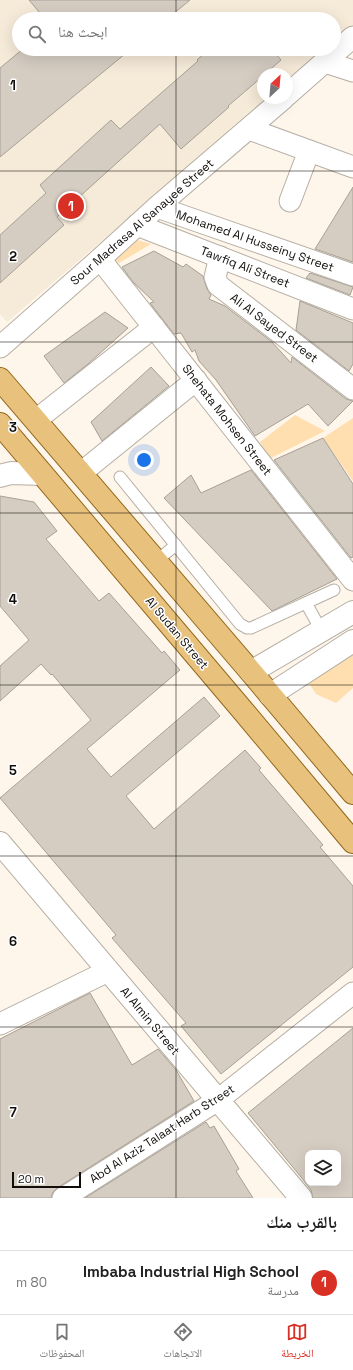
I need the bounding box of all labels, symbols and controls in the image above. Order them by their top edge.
search box [12,12,341,56]
text: ابحث هنا [58,22,108,41]
icon: search [26,23,48,45]
north arrow [257,68,293,104]
text: 1 [10,77,16,94]
street label: Sour Madrasa Al Sanayee Street [67,155,217,289]
pin: 1 [58,191,84,221]
street label: Mohamed Al Husseiny Street [174,206,336,276]
street label: Tawfiq Ali Street [198,243,292,291]
text: 2 [9,248,17,265]
street label: Ali Al Sayed Street [227,290,321,366]
street label: Shehata Mohsen Street [179,361,275,479]
text: 3 [9,419,17,436]
your location [134,450,154,470]
text: 4 [9,591,17,608]
street label: Al Sudan Street [142,593,212,673]
text: 5 [9,762,17,779]
text: 6 [9,933,17,950]
street label: Al Almin Street [117,984,183,1058]
street label: Abd Al Aziz Talaat Harb Street [86,1081,238,1187]
text: 7 [9,1104,17,1121]
map controls [305,1150,341,1186]
button: layers [305,1150,341,1186]
scale bar [12,1170,81,1189]
text: 20 m [18,1172,44,1186]
text: بالقرب منك [266,1211,337,1233]
text: Imbaba Industrial High School [83,1262,299,1281]
text: 80 m [16,1274,47,1291]
text: 1 [321,1274,327,1291]
text: مدرسة [267,1282,299,1299]
tab: المحفوظات [39,1321,84,1364]
tab: الاتجاهات [163,1321,202,1364]
tab: الخريطة [281,1321,314,1364]

